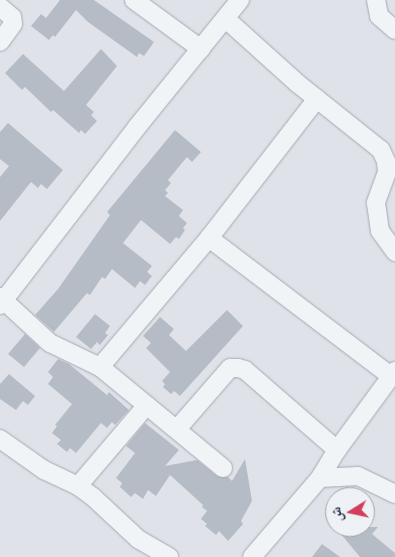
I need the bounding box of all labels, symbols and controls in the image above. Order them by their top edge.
north arrow [325,487,375,537]
text: ش [326,506,346,523]

